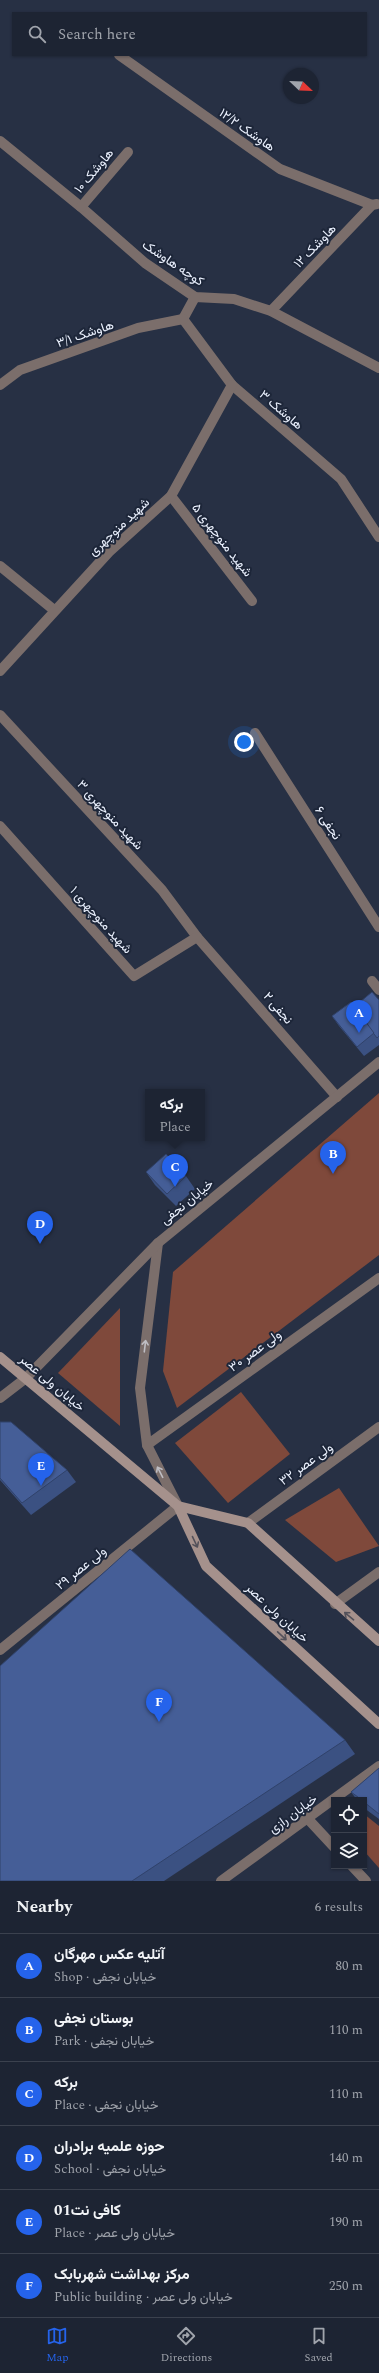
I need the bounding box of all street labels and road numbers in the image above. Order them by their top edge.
street label: هاوشک ۱۲/۲ [215,103,279,157]
street label: هاوشک ۱۰ [69,144,119,198]
street label: هاوشک ۱۲ [289,219,341,273]
street label: کوچه هاوشک [138,235,208,291]
street label: هاوشک ۳/۱ [54,315,116,353]
street label: هاوشک ۳ [255,385,307,435]
street label: شهید منوچهری [84,493,154,561]
street label: شهید منوچهری ۵ [187,499,257,581]
street label: شهید منوچهری ۳ [72,775,148,855]
street label: نجفی ۶ [310,802,347,844]
street label: شهید منوچهری ۱ [65,882,137,958]
street label: نجفی ۲ [258,987,298,1029]
street label: خیابان نجفی [156,1174,218,1230]
street label: ولی عصر ۳۰ [224,1325,286,1377]
street label: خیابان ولی عصر [14,1349,89,1417]
street label: ولی عصر ۳۲ [275,1437,337,1491]
street label: ولی عصر ۲۹ [51,1541,111,1595]
street label: خیابان ولی عصر [240,1578,313,1648]
street label: خیابان رازی [264,1789,322,1839]

